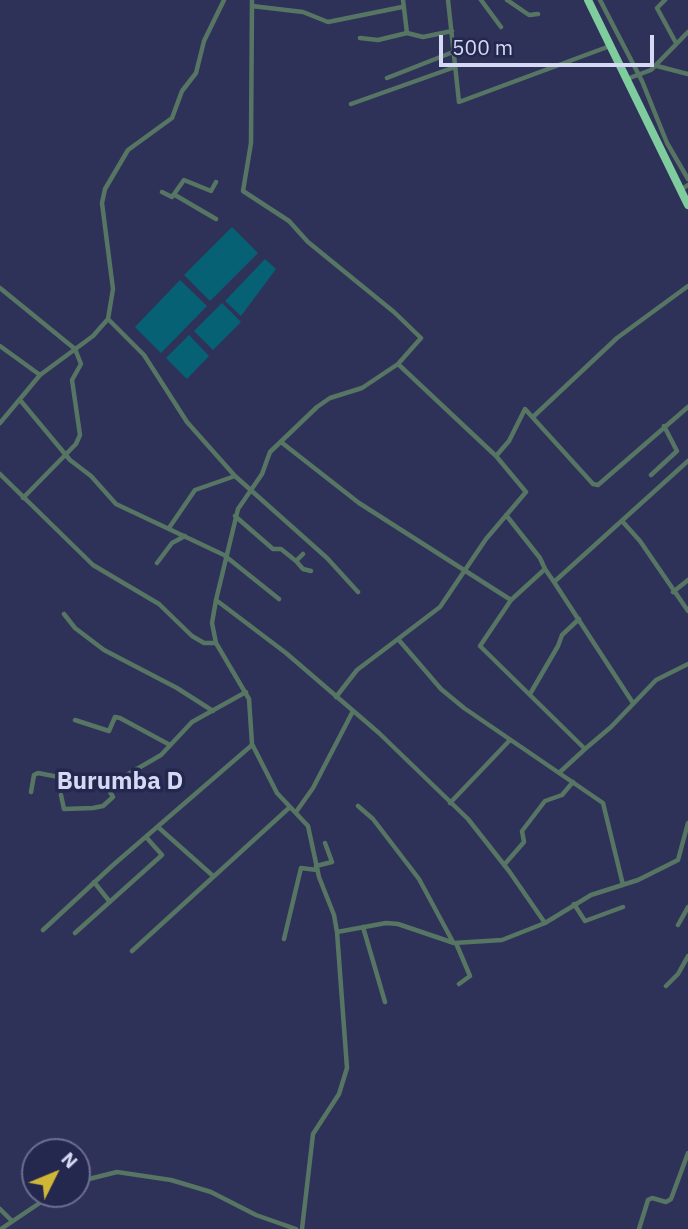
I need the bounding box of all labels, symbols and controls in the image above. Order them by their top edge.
scale bar [443,21,658,65]
text: 500 m [452,33,513,61]
district label: Burumba D [57,768,183,796]
north arrow [21,1138,91,1208]
text: N [56,1147,83,1173]

